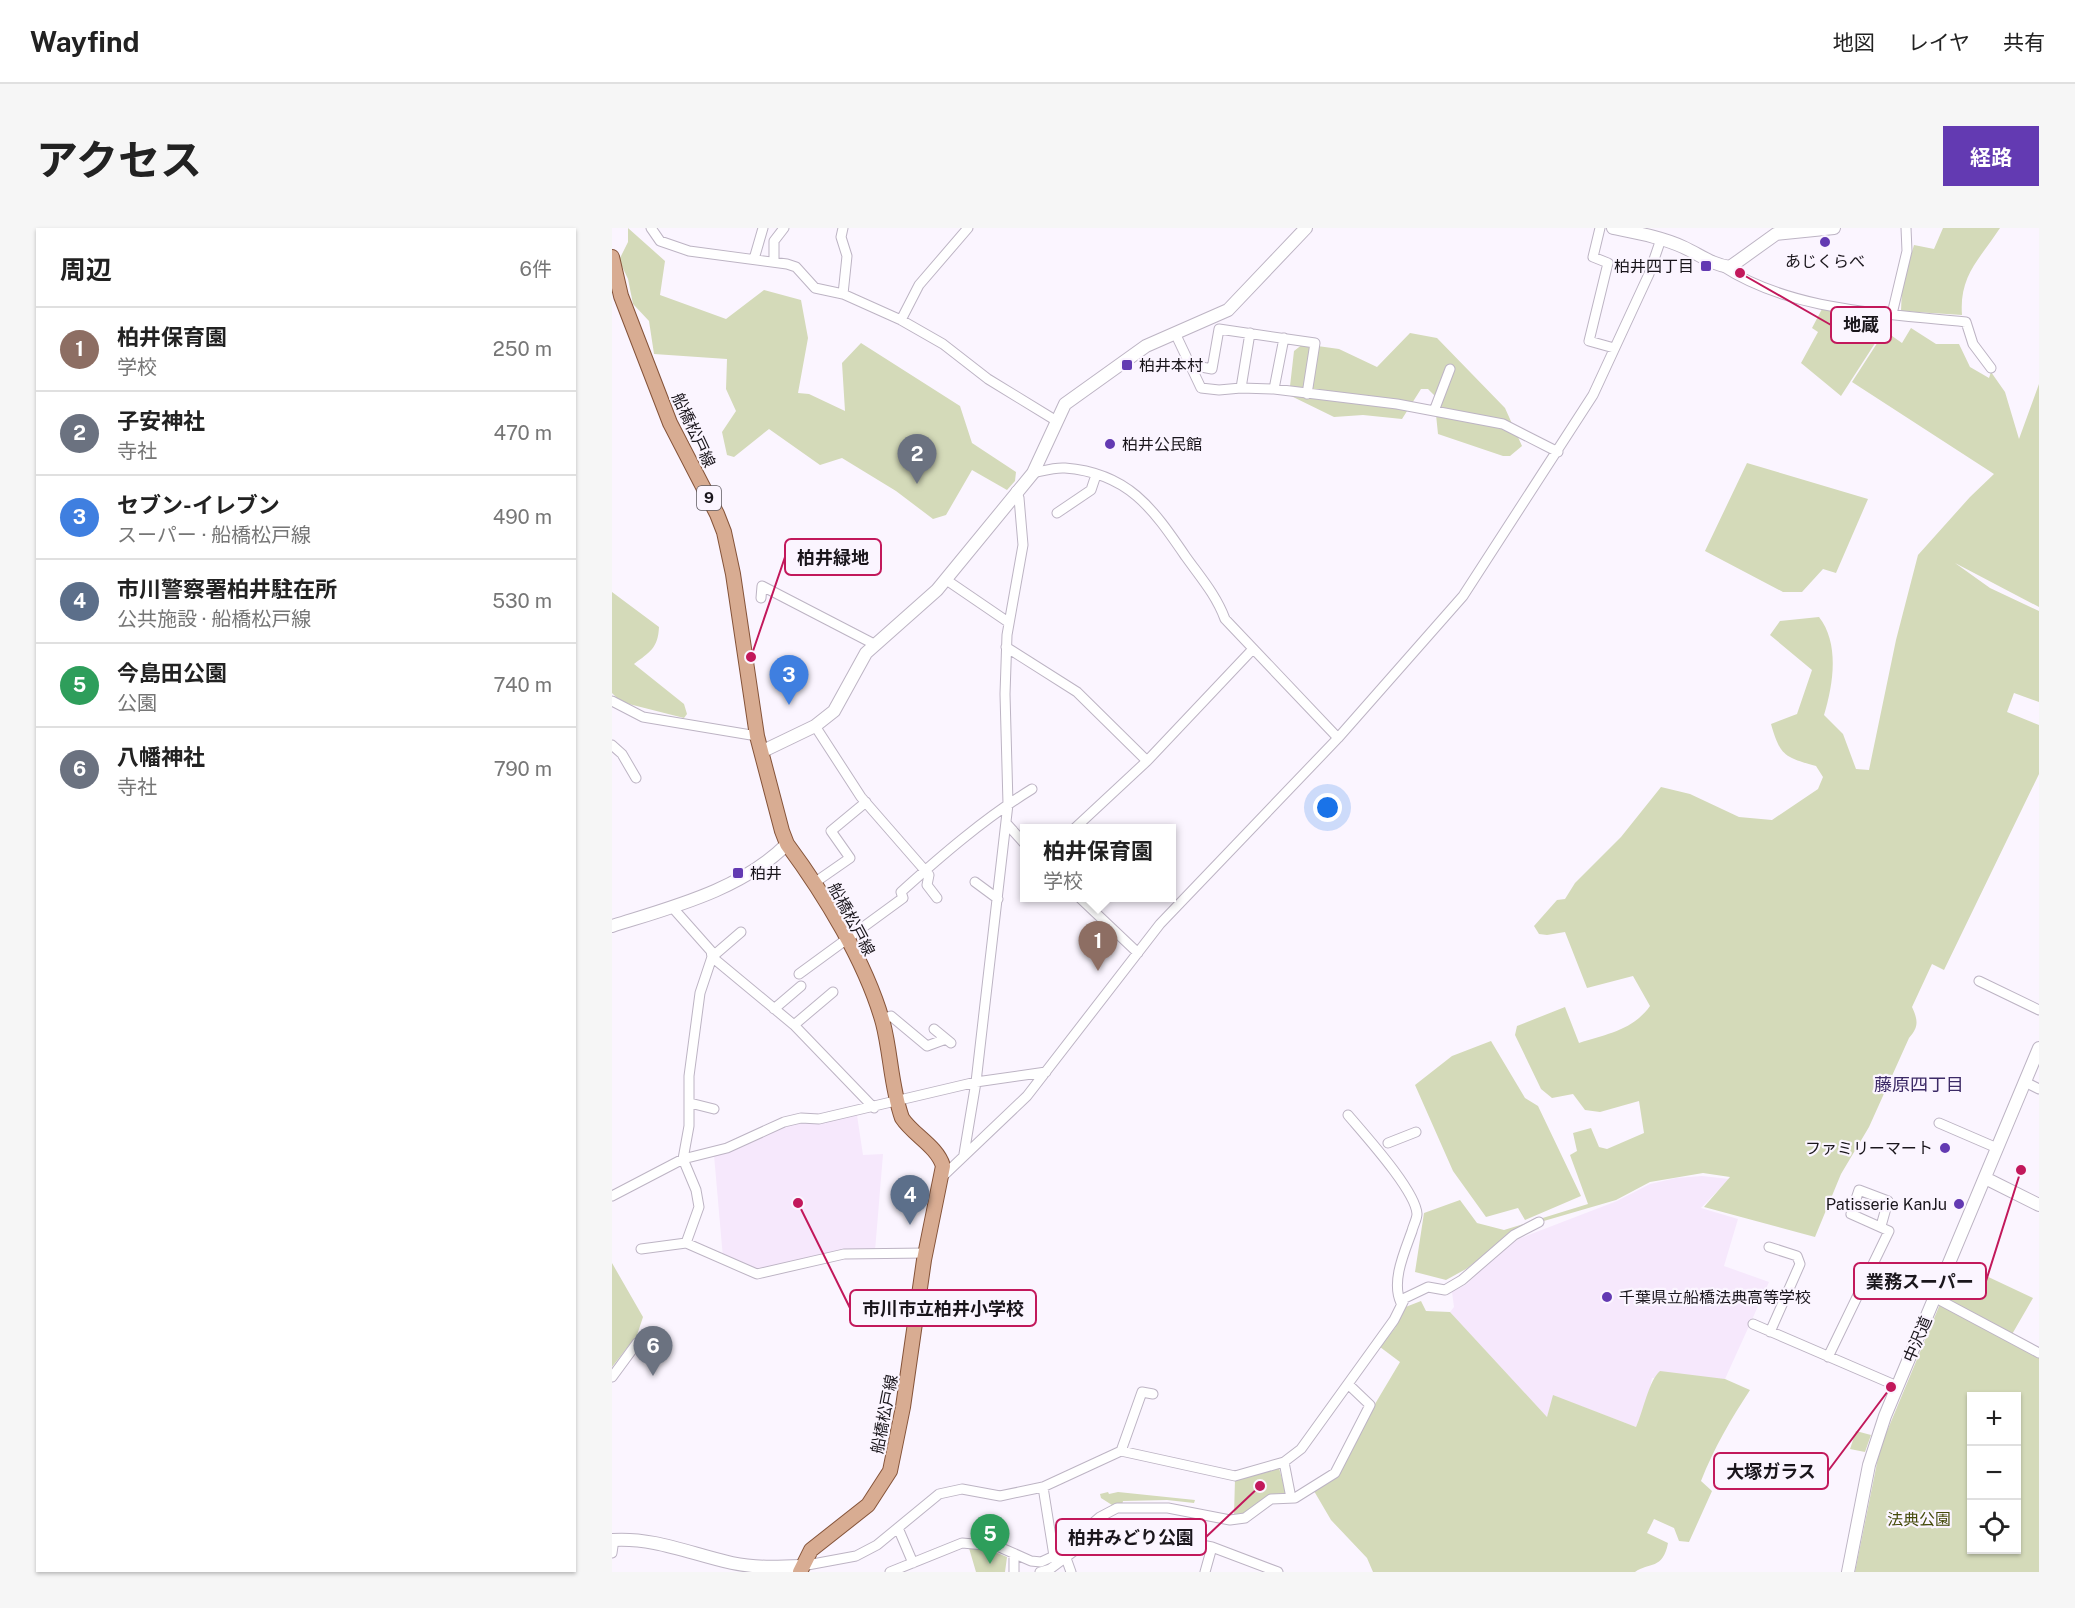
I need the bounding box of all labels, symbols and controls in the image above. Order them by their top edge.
text: Wayfind [30,25,140,58]
text: 地図 [1833,30,1875,55]
text: レイヤ [1908,30,1970,55]
text: 共有 [2003,30,2045,55]
button: 経路 [1943,126,2039,186]
text: アクセス [36,135,202,184]
marker: あじくらべ [1818,235,1832,249]
place label: あじくらべ [1785,252,1865,271]
text: 周辺 [60,254,112,285]
text: 6件 [520,257,552,281]
place label: 柏井四丁目 [1614,257,1694,276]
marker: 柏井四丁目 [1699,259,1713,273]
callout: 地蔵 [1831,307,1891,343]
text: 地蔵 [1843,314,1879,335]
text: 柏井保育園 [117,324,227,350]
text: 1 [75,337,84,361]
text: 250 m [493,337,552,361]
text: 学校 [117,355,157,379]
place label: 柏井本村 [1139,356,1203,375]
marker: 柏井本村 [1120,358,1134,372]
street label: 船橋松戸線 [668,390,719,470]
text: 子安神社 [117,408,205,434]
text: 2 [73,421,86,445]
text: 470 m [493,421,552,445]
pin: 2 [898,434,936,484]
place label: 柏井公民館 [1122,435,1202,454]
marker: 柏井公民館 [1103,437,1117,451]
text: 寺社 [117,439,157,463]
road number: 9 [697,486,721,510]
text: セブン-イレブン [117,492,280,518]
text: 3 [73,505,86,529]
text: 490 m [493,505,552,529]
text: スーパー · 船橋松戸線 [117,523,311,547]
callout: 柏井緑地 [785,539,881,575]
text: 柏井緑地 [797,547,869,568]
text: 市川警察署柏井駐在所 [117,576,337,602]
text: 4 [73,589,86,613]
text: 530 m [492,589,552,613]
text: 公共施設 · 船橋松戸線 [117,607,311,631]
pin: 3 [770,656,808,705]
text: 今島田公園 [117,660,227,686]
text: 5 [73,673,86,697]
text: 740 m [494,673,552,697]
text: 公園 [117,691,157,715]
text: 八幡神社 [117,744,205,770]
text: 6 [73,757,86,781]
text: 790 m [494,757,552,781]
text: 寺社 [117,775,157,799]
your location [1313,793,1342,822]
popup [1020,824,1176,902]
text: 柏井保育園 [1043,838,1153,864]
place label: 柏井 [750,864,782,883]
marker: 柏井 [731,866,745,880]
text: 学校 [1043,869,1083,893]
street label: 船橋松戸線 [824,879,879,959]
pin: 1 [1078,922,1118,971]
district label: 藤原四丁目 [1874,1074,1964,1095]
place label: ファミリーマート [1805,1139,1933,1158]
marker: ファミリーマート [1938,1141,1952,1155]
pin: 4 [890,1176,930,1225]
place label: Patisserie KanJu [1826,1195,1947,1214]
marker: Patisserie KanJu [1952,1197,1966,1211]
callout: 業務スーパー [1854,1263,1986,1299]
text: 業務スーパー [1866,1271,1974,1292]
place label: 千葉県立船橋法典高等学校 [1619,1288,1811,1307]
callout: 市川市立柏井小学校 [850,1290,1036,1326]
marker: 千葉県立船橋法典高等学校 [1600,1290,1614,1304]
text: 市川市立柏井小学校 [862,1298,1024,1319]
street label: 中沢道 [1899,1313,1936,1365]
pin: 6 [634,1326,672,1376]
street label: 船橋松戸線 [868,1373,901,1455]
map controls [1967,1392,2021,1554]
button: + [1967,1392,2021,1446]
button: − [1967,1446,2021,1500]
callout: 大塚ガラス [1714,1453,1828,1489]
text: 大塚ガラス [1726,1461,1816,1482]
button: locate [1967,1500,2021,1554]
park label: 法典公園 [1887,1510,1951,1529]
pin: 5 [970,1514,1010,1564]
callout: 柏井みどり公園 [1056,1519,1206,1555]
text: 柏井みどり公園 [1068,1527,1194,1548]

